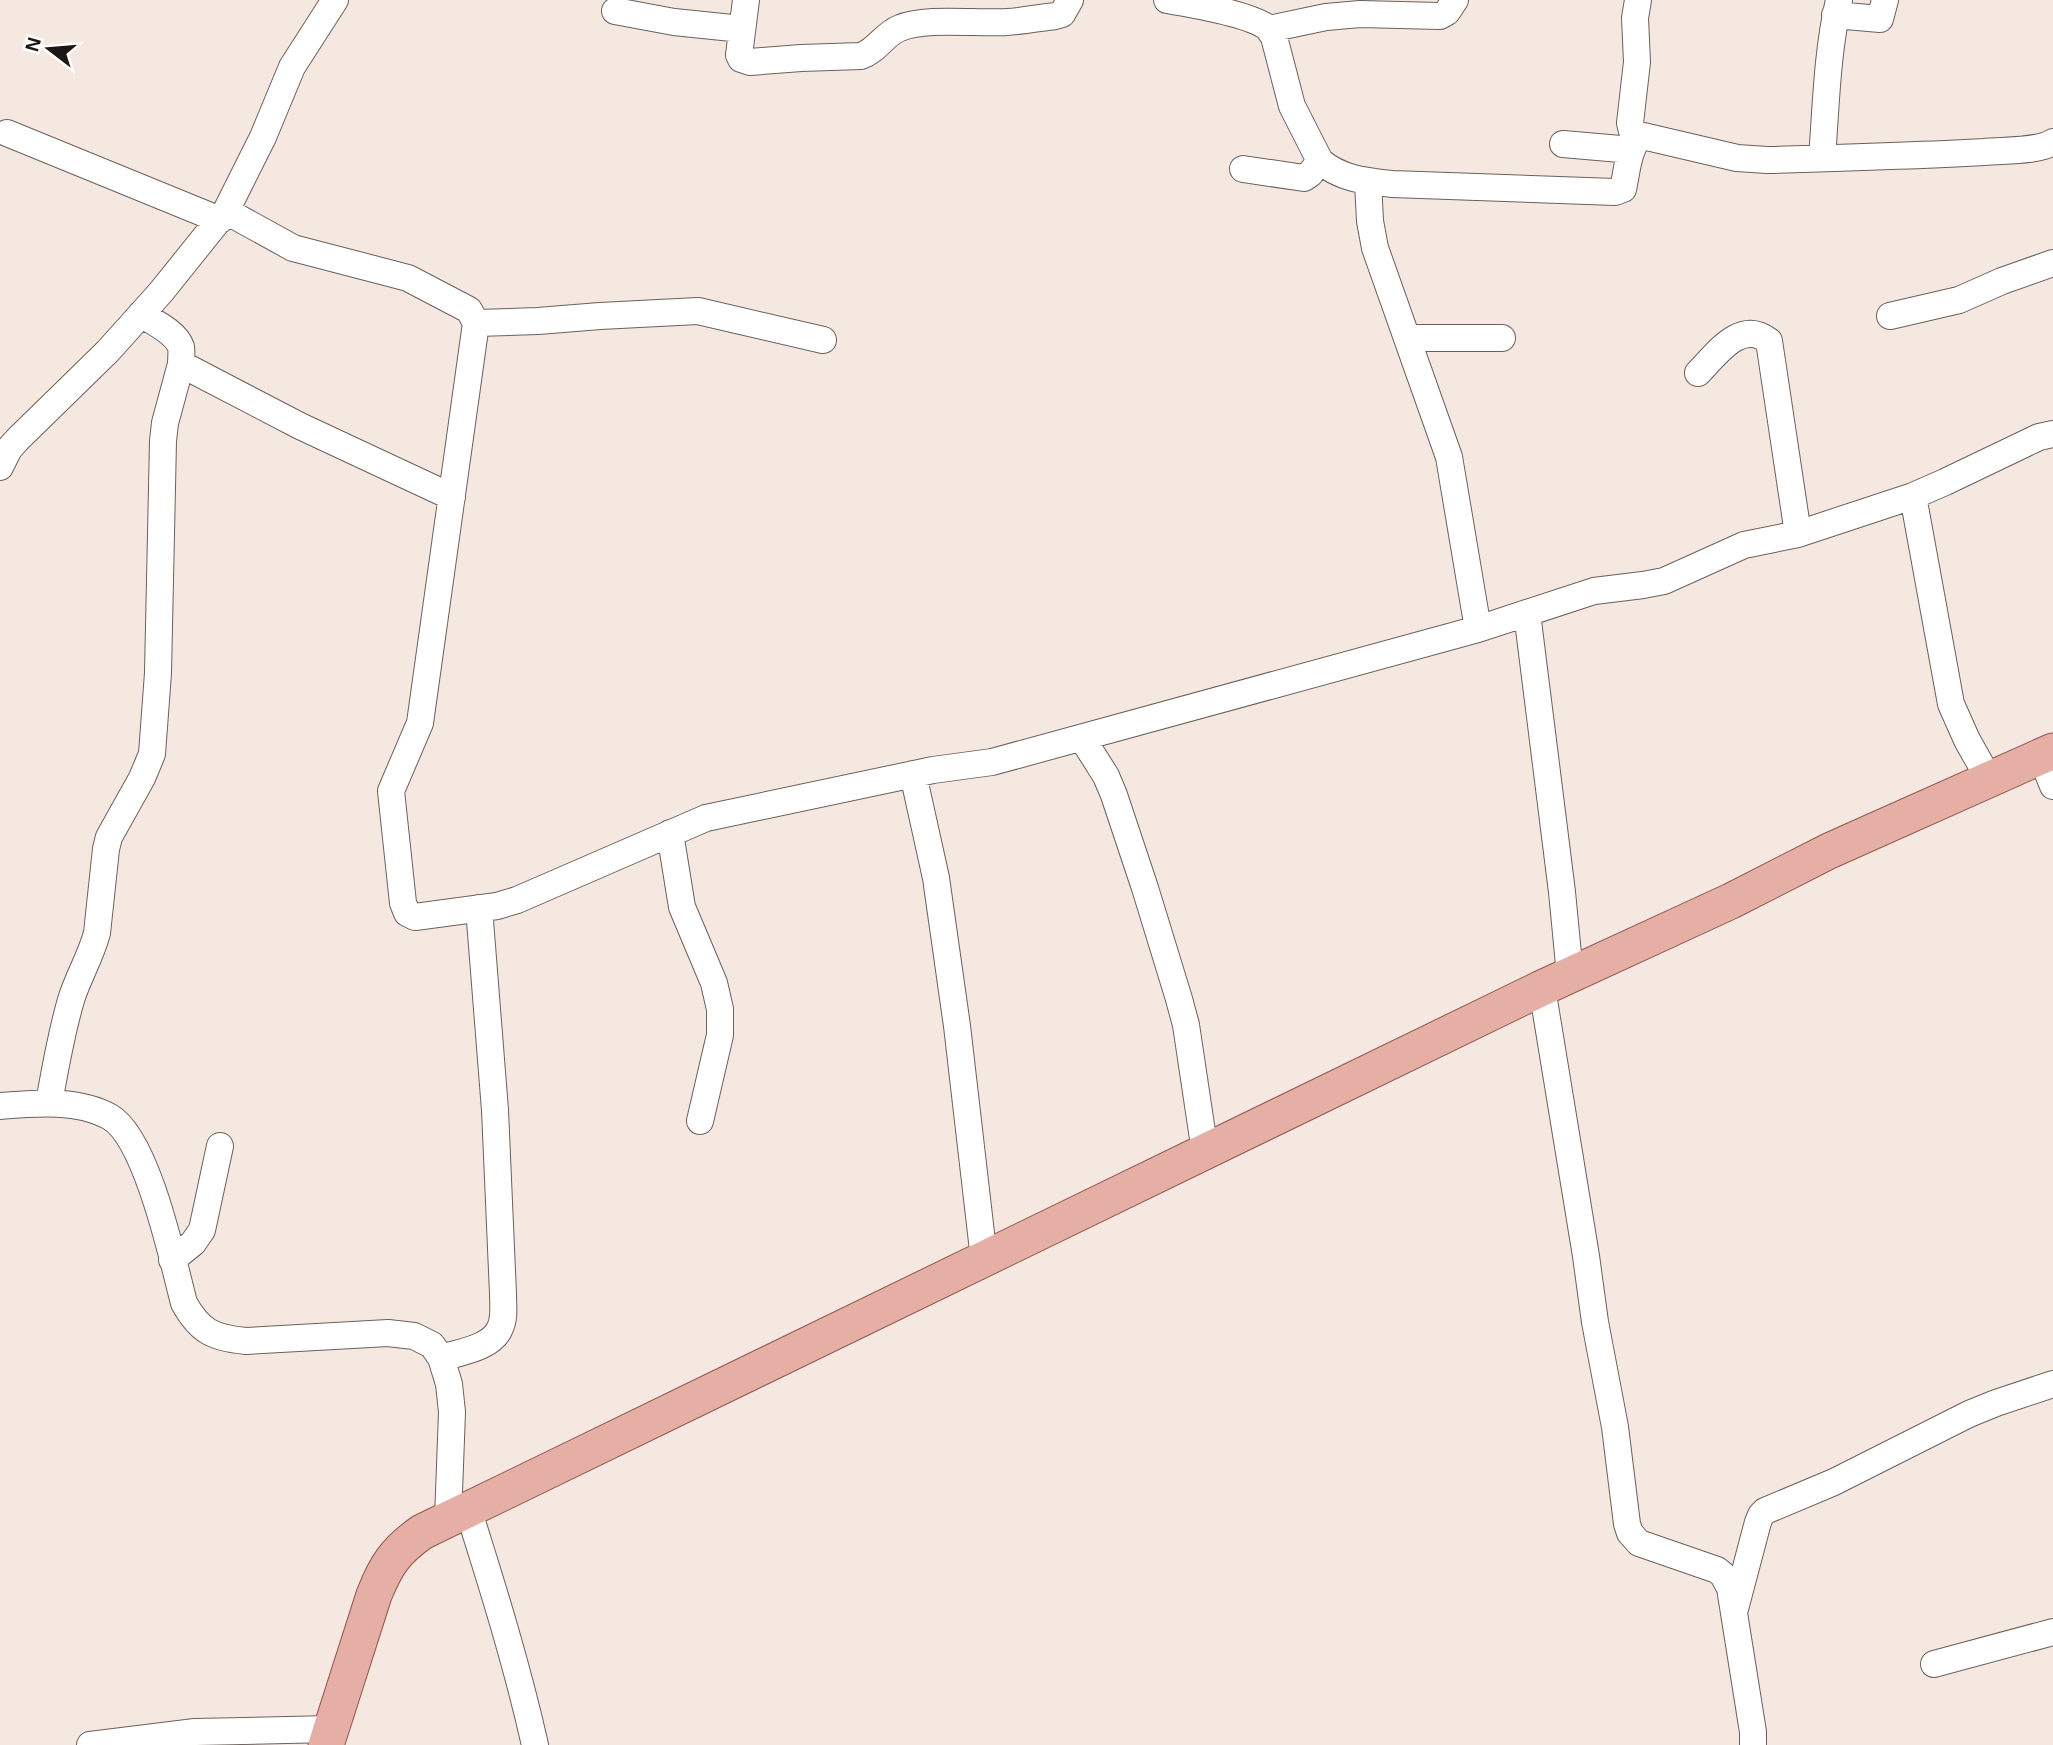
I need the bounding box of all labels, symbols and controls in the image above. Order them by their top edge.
north arrow [14,14,84,84]
text: N [21,35,45,54]

